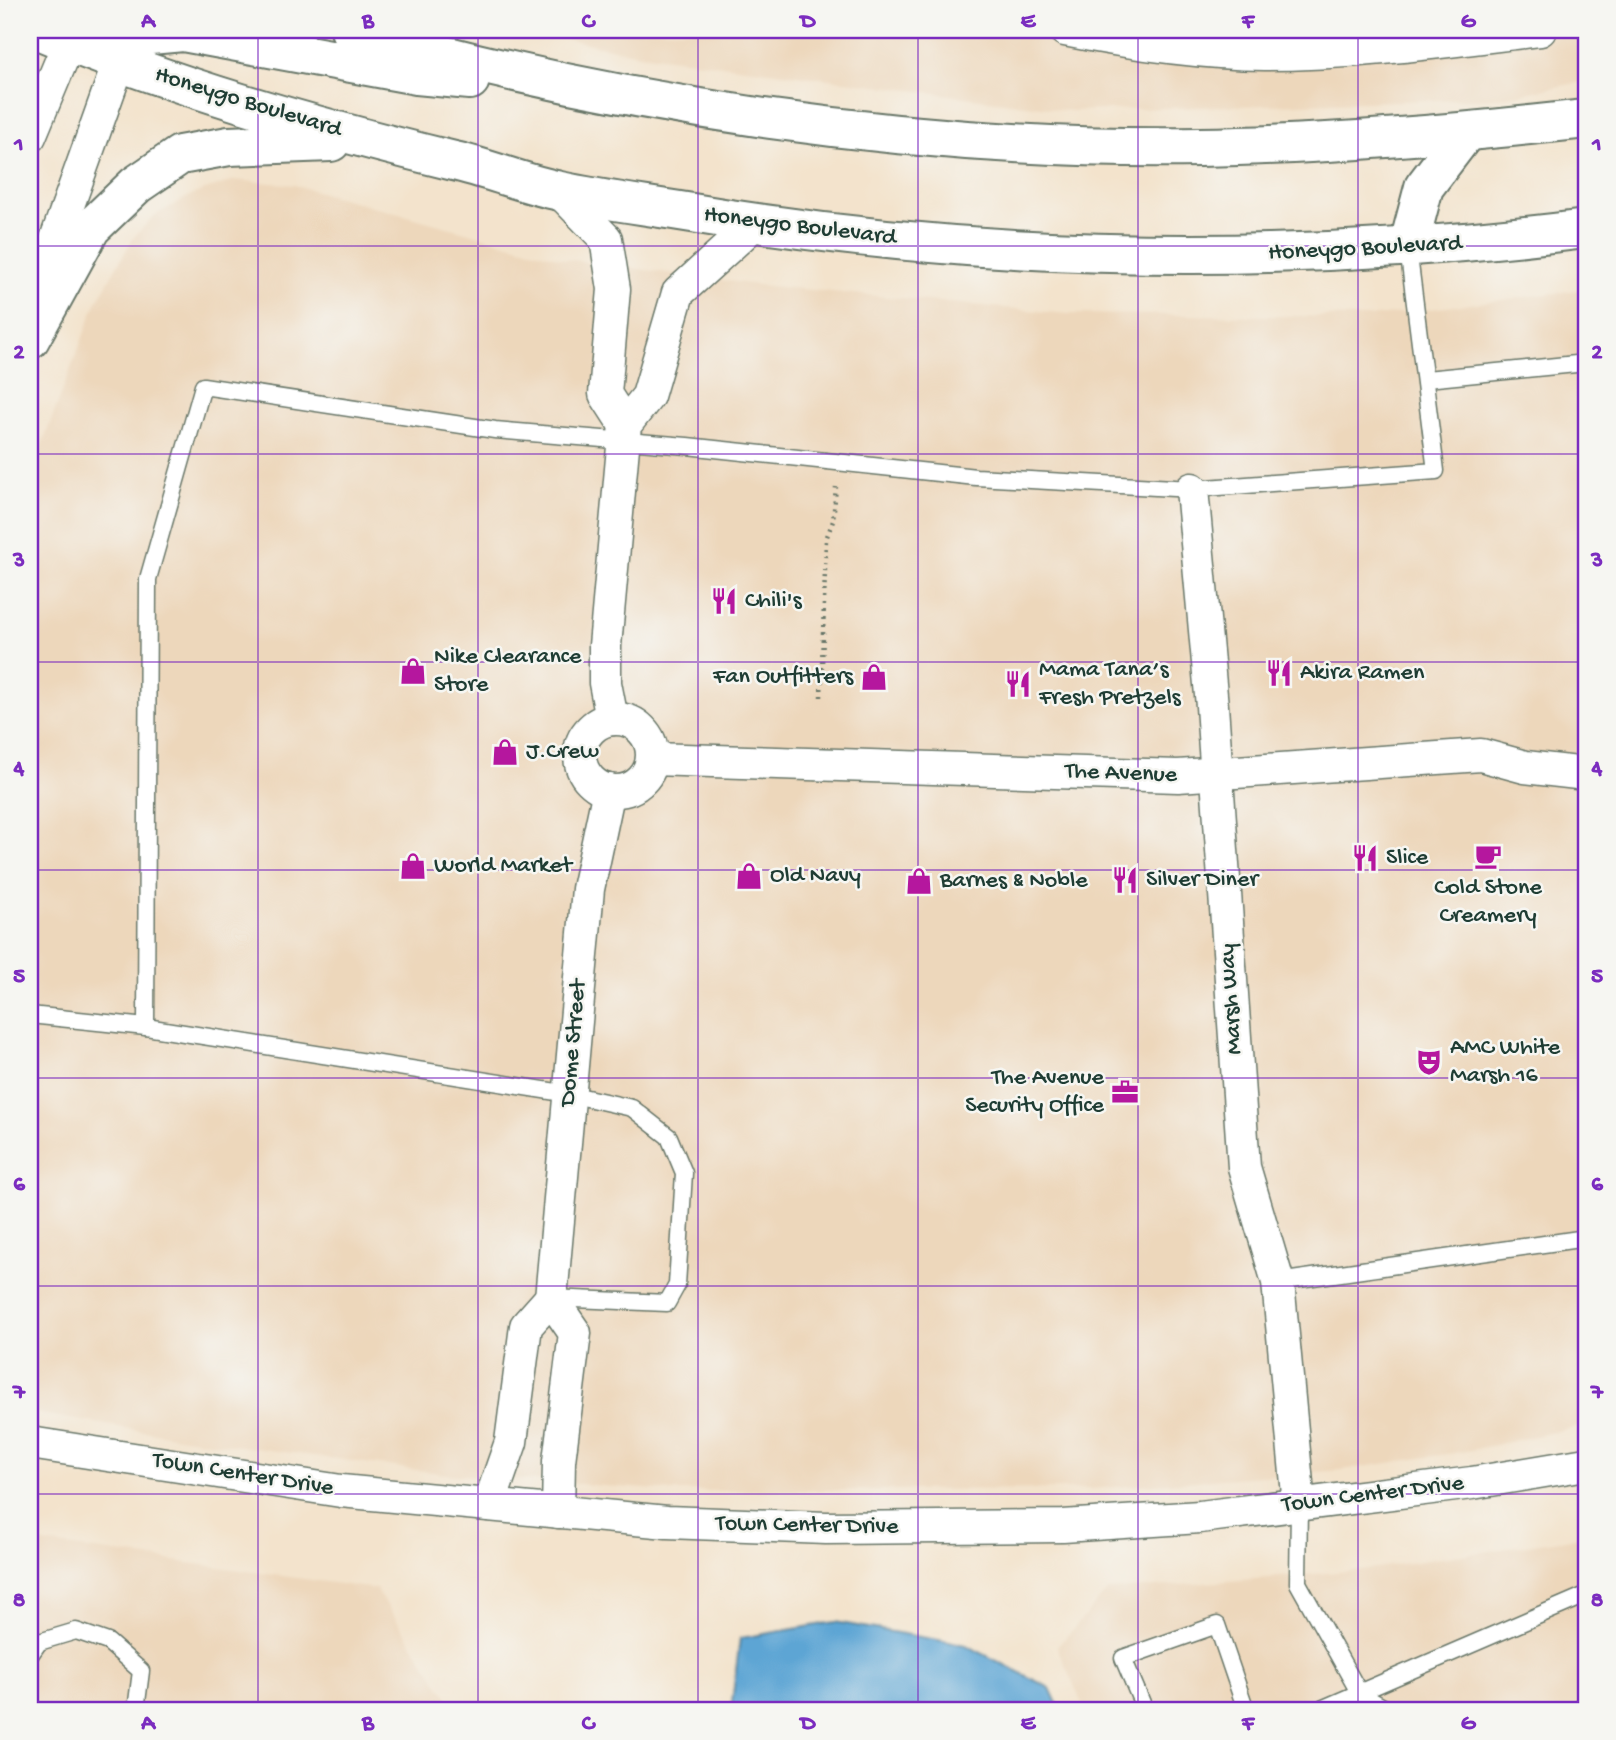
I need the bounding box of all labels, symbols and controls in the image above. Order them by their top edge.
text: A [140,9,156,36]
text: B [361,9,375,36]
text: C [582,9,597,36]
text: D [799,9,817,36]
text: E [1021,9,1037,36]
text: F [1241,9,1256,36]
text: G [1461,9,1477,36]
street label: Honeygo Boulevard [151,61,347,146]
text: 1 [13,132,24,159]
text: 1 [1591,132,1602,159]
street label: Honeygo Boulevard [702,201,900,253]
street label: Honeygo Boulevard [1268,229,1464,269]
text: 2 [13,340,25,367]
text: 2 [1591,340,1603,367]
text: 3 [12,548,25,575]
text: 3 [1590,548,1603,575]
restaurant icon: Chili's [709,586,739,616]
place label: Chili's [745,587,803,616]
place label: Nike Clearance Store [434,643,582,700]
shop icon: Nike Clearance Store [398,656,428,686]
place label: Mama Tana’s Fresh Pretzels [1038,656,1182,713]
restaurant icon: Akira Ramen [1264,658,1294,688]
place label: Akira Ramen [1300,659,1425,688]
shop icon: Fan Outfitters [859,662,889,692]
place label: Fan Outfitters [712,663,854,692]
restaurant icon: Mama Tana’s Fresh Pretzels [1003,669,1033,699]
shop icon: J.Crew [490,737,520,767]
place label: J.Crew [526,738,599,767]
text: 4 [13,756,25,783]
text: 4 [1591,756,1603,783]
street label: The Avenue [1062,757,1178,790]
cafe icon: Cold Stone Creamery [1473,841,1503,871]
restaurant icon: Slice [1350,843,1380,873]
place label: Slice [1386,844,1429,873]
shop icon: World Market [398,851,428,881]
place label: World Market [434,852,574,881]
shop icon: Old Navy [734,861,764,891]
place label: Old Navy [770,862,861,891]
restaurant icon: Silver Diner [1110,865,1140,895]
shop icon: Barnes & Noble [904,866,934,896]
place label: Silver Diner [1146,866,1260,895]
place label: Barnes & Noble [939,867,1088,896]
place label: Cold Stone Creamery [1434,874,1542,931]
street label: Marsh Way [1214,942,1250,1056]
text: 5 [13,964,25,991]
text: 5 [1591,964,1603,991]
street label: Dome Street [554,976,594,1110]
place label: AMC White Marsh 16 [1450,1034,1561,1091]
theatre icon: AMC White Marsh 16 [1414,1047,1444,1077]
place label: The Avenue Security Office [965,1064,1105,1121]
office icon: The Avenue Security Office [1110,1077,1140,1107]
text: 6 [13,1172,26,1199]
text: 6 [1591,1172,1604,1199]
text: 7 [12,1380,26,1407]
text: 7 [1590,1380,1604,1407]
street label: Town Center Drive [148,1446,336,1504]
street label: Town Center Drive [1278,1469,1466,1521]
street label: Town Center Drive [713,1510,899,1542]
text: 8 [13,1588,26,1615]
text: 8 [1591,1588,1604,1615]
text: A [140,1711,156,1738]
text: B [361,1711,375,1738]
text: C [582,1711,597,1738]
text: D [799,1711,817,1738]
text: E [1021,1711,1037,1738]
text: F [1241,1711,1256,1738]
text: G [1461,1711,1477,1738]

